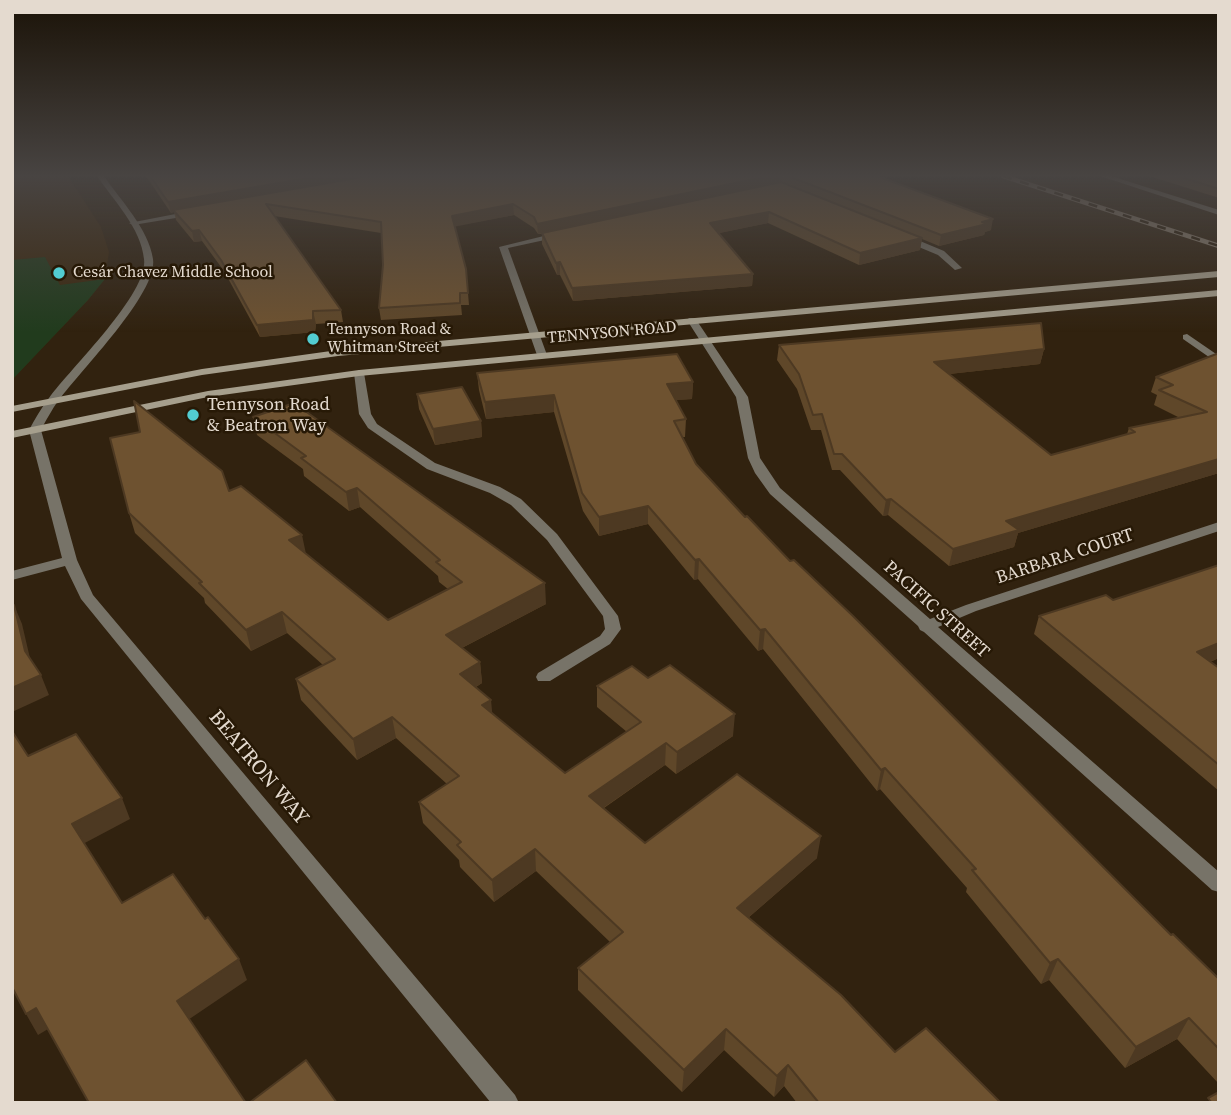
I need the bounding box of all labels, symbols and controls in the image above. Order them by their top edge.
place label: Cesár Chavez Middle School [73,263,273,283]
marker: Cesár Chavez Middle School [51,265,67,281]
street label: TENNYSON ROAD [547,318,677,348]
place label: Tennyson Road & Whitman Street [327,320,451,358]
marker: Tennyson Road & Whitman Street [305,331,321,347]
place label: Tennyson Road & Beatron Way [207,394,330,436]
marker: Tennyson Road & Beatron Way [185,407,201,423]
street label: BARBARA COURT [993,525,1137,589]
street label: PACIFIC STREET [879,557,993,663]
street label: BEATRON WAY [203,706,313,830]

